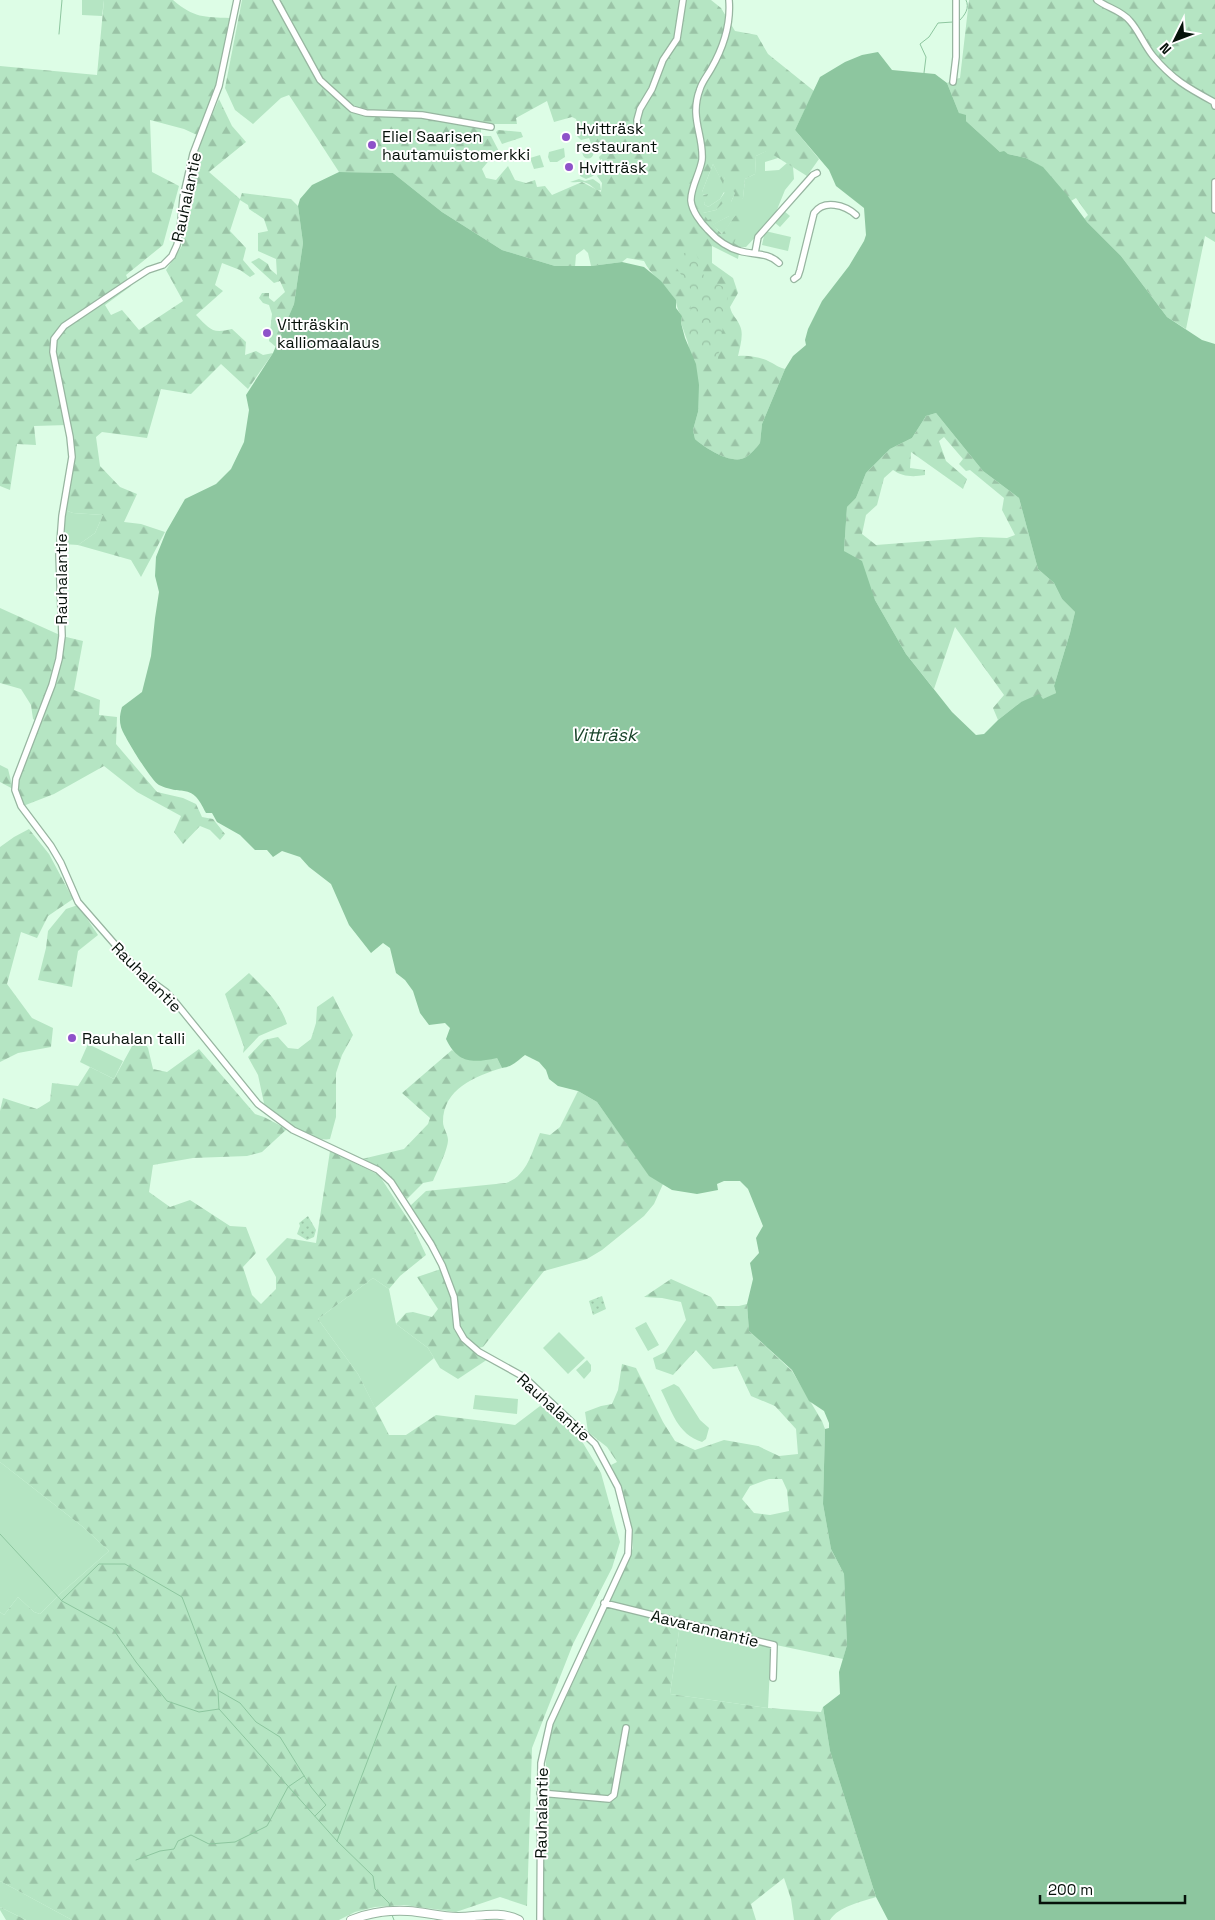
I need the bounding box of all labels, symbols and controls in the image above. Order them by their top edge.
north arrow [1150,15,1200,65]
text: N [1156,39,1175,58]
place label: Hvitträsk restaurant [576,118,657,157]
place label: Eliel Saarisen hautamuistomerkki [382,126,530,165]
marker: Hvitträsk restaurant [560,131,572,143]
marker: Eliel Saarisen hautamuistomerkki [366,139,378,151]
street label: Rauhalantie [167,150,206,244]
place label: Hvitträsk [579,157,647,178]
marker: Hvitträsk [563,161,575,173]
place label: Vitträskin kalliomaalaus [277,314,380,353]
marker: Vitträskin kalliomaalaus [261,327,273,339]
street label: Rauhalantie [51,533,72,625]
water label: Vitträsk [571,723,639,746]
street label: Rauhalantie [107,938,186,1017]
place label: Rauhalan talli [82,1028,185,1049]
marker: Rauhalan talli [66,1032,78,1044]
street label: Rauhalantie [513,1369,595,1446]
street label: Aavarannantie [649,1605,761,1652]
street label: Rauhalantie [530,1767,553,1859]
scale bar [1040,1872,1185,1904]
text: 200 m [1048,1880,1093,1899]

